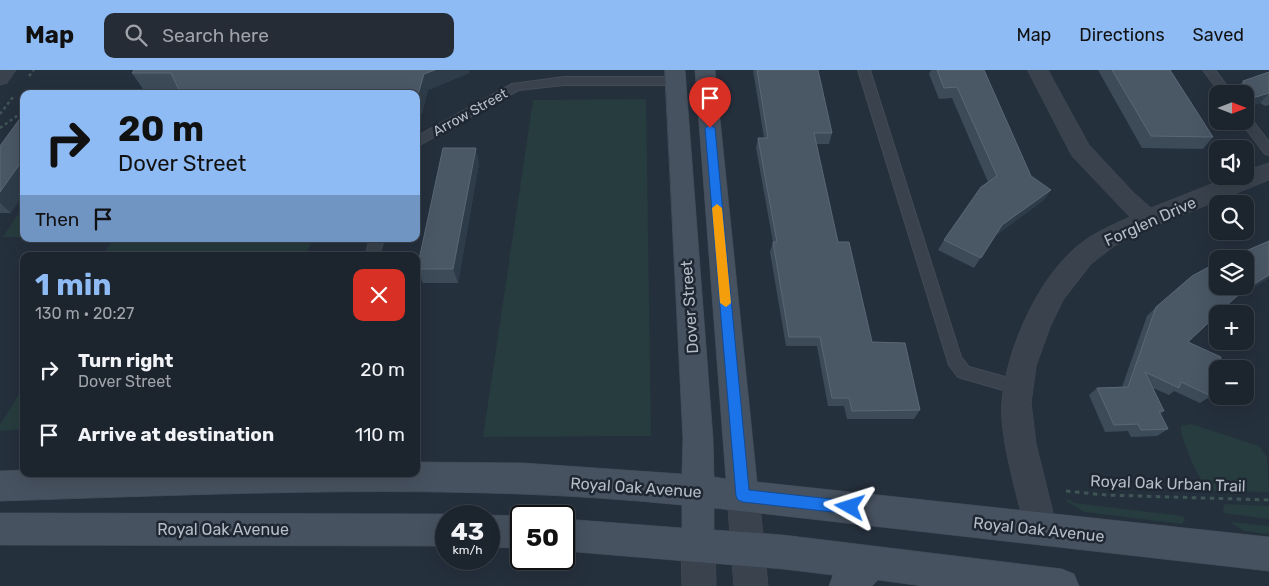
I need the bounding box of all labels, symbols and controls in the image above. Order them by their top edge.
search box [104,13,454,58]
text: Map [25,21,74,49]
icon: search [122,21,150,49]
text: Search here [162,24,269,47]
text: Map [1016,24,1051,46]
text: Directions [1079,24,1165,46]
text: Saved [1193,24,1244,46]
pin [689,77,731,128]
icon: arrive [696,84,724,112]
street label: Arrow Street [430,85,511,140]
north arrow [1209,85,1254,130]
map controls [1209,85,1254,405]
text: 20 m [118,108,204,150]
icon: right [35,110,100,175]
button: sound [1209,140,1254,185]
text: Dover Street [118,150,246,177]
street label: Forglen Drive [1101,193,1199,250]
button: search [1209,195,1254,240]
icon: arrive [89,205,117,233]
text: Then [35,208,79,231]
button: layers [1209,250,1254,295]
street label: Dover Street [677,260,702,354]
text: 1 min [35,267,112,303]
button: close [353,269,405,321]
text: 130 m · 20:27 [35,304,134,323]
button: + [1209,305,1254,350]
text: Turn right [78,349,173,372]
icon: right [35,356,63,384]
text: 20 m [360,358,405,381]
button: − [1209,360,1254,405]
text: Dover Street [78,372,171,391]
icon: arrive [35,421,63,449]
text: Arrive at destination [78,423,274,446]
text: 110 m [355,423,405,446]
street label: Royal Oak Urban Trail [1090,471,1246,496]
street label: Royal Oak Avenue [570,473,702,502]
position arrow [823,480,875,532]
speed limit sign: 50 [510,505,575,570]
street label: Royal Oak Avenue [972,513,1105,546]
text: 43 [451,517,484,546]
street label: Royal Oak Avenue [157,520,289,539]
text: km/h [453,543,482,557]

